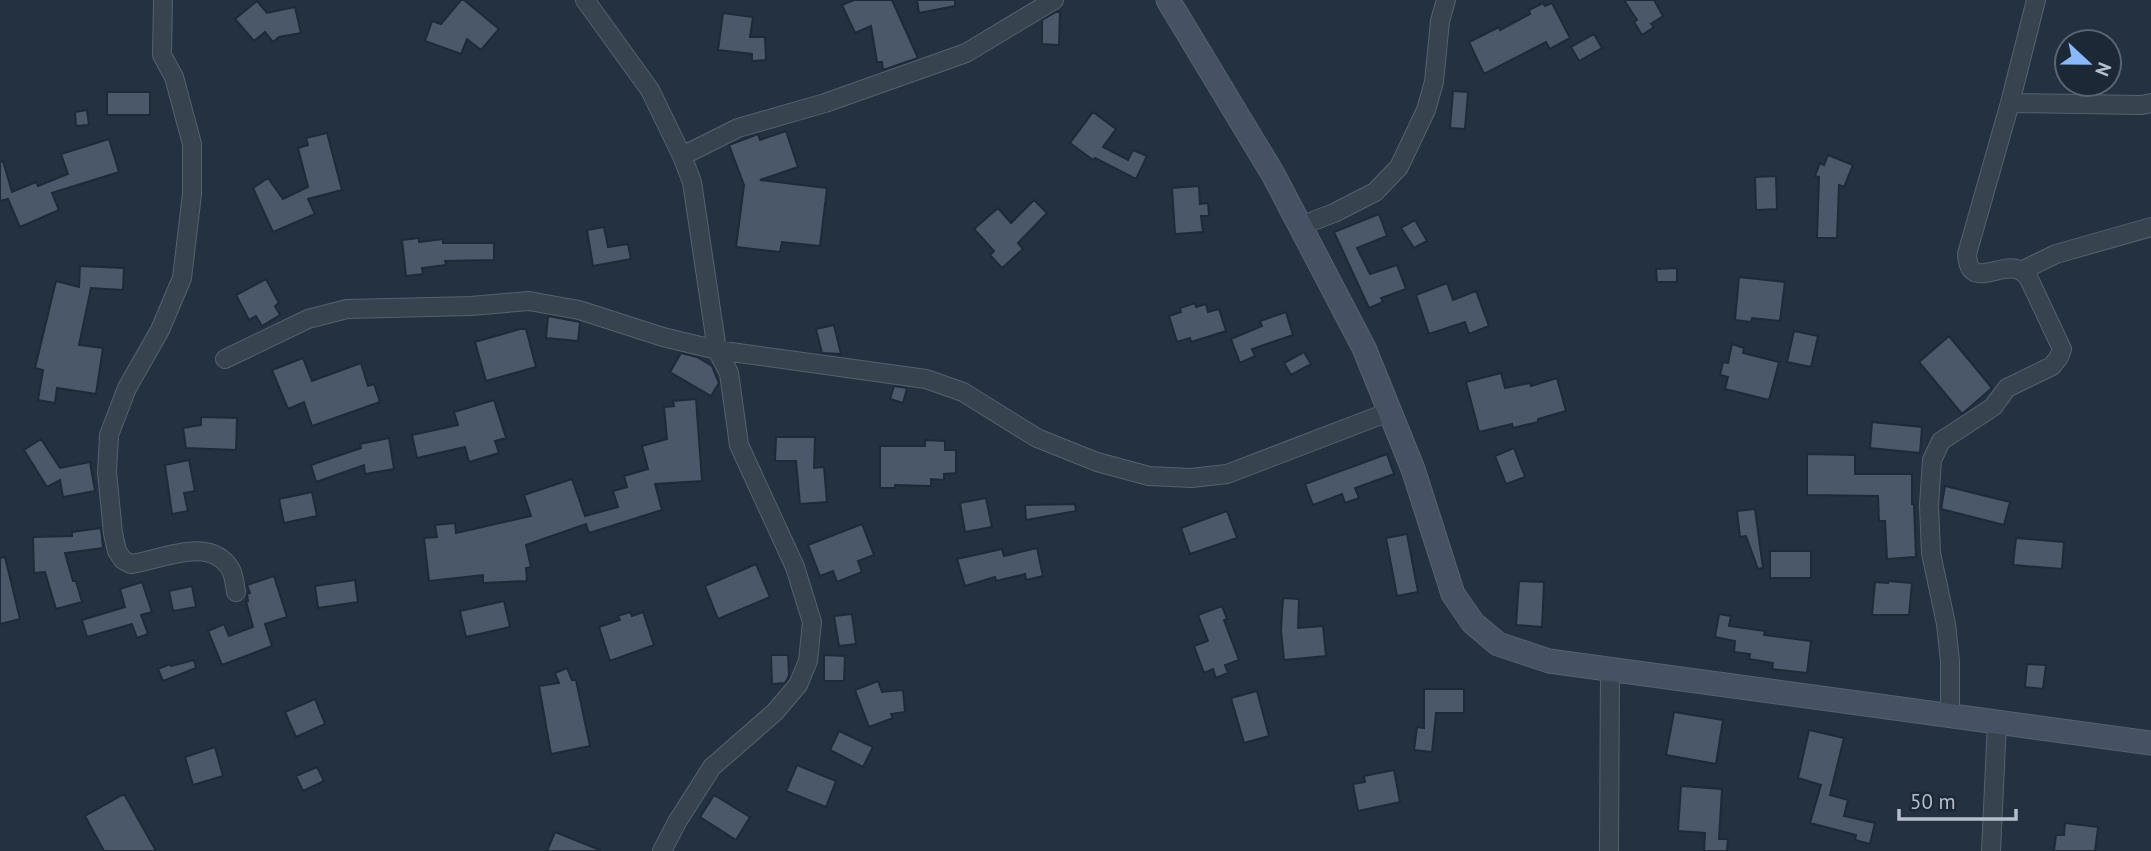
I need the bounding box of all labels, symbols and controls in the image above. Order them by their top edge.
north arrow [2053,28,2123,98]
text: N [2090,59,2117,80]
scale bar [1899,778,2016,822]
text: 50 m [1910,788,1956,815]

